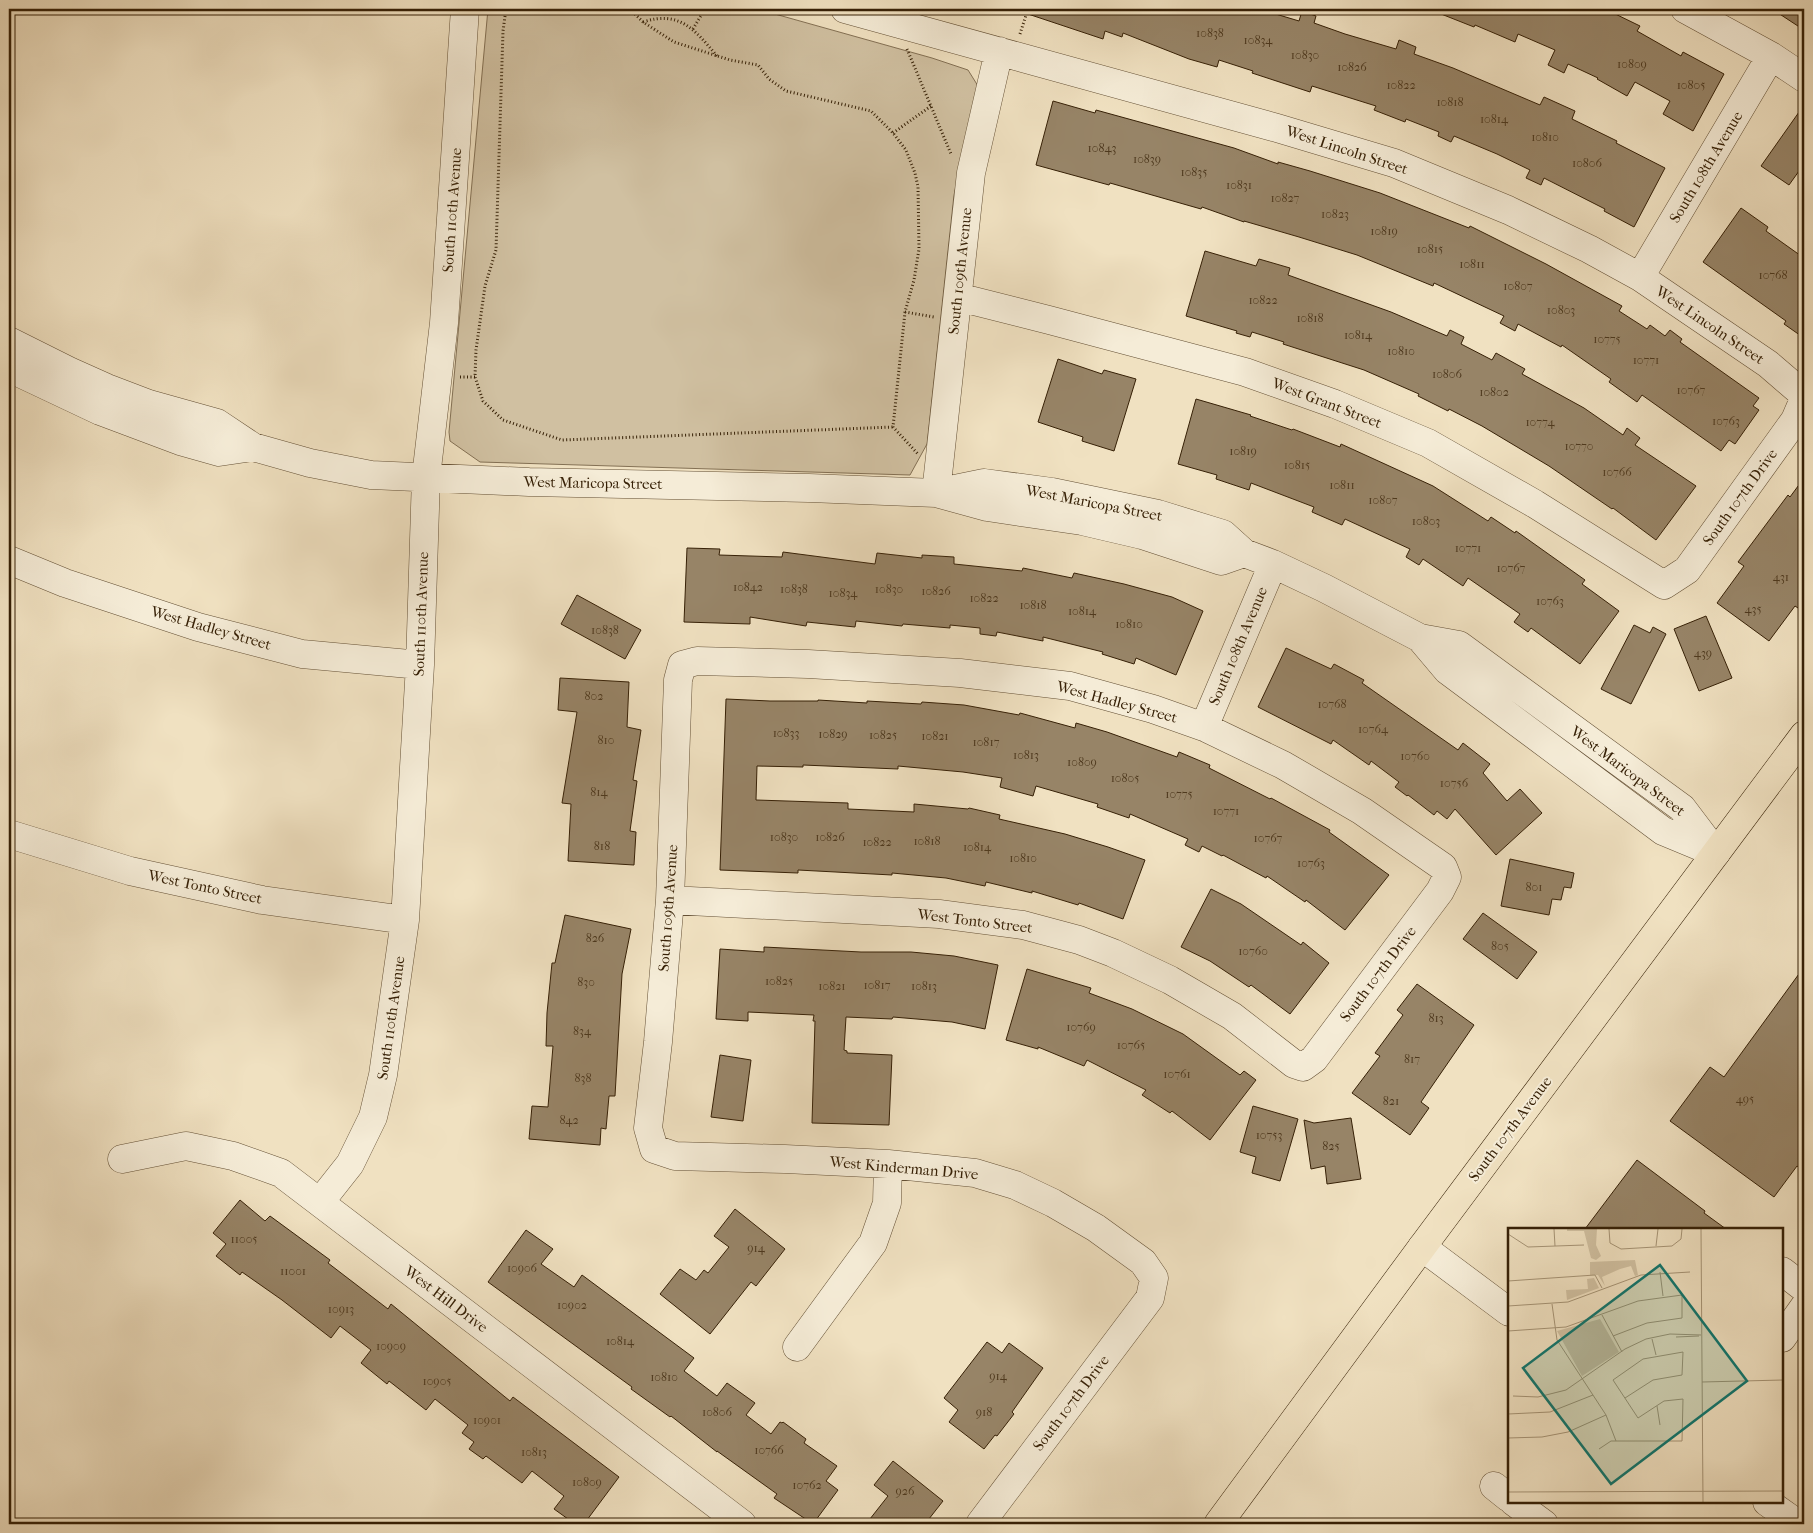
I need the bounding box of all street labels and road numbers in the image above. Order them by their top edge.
street label: South 108th Avenue [1666,107,1747,226]
street label: West Lincoln Street [1283,121,1411,178]
street label: South 110th Avenue [439,146,465,273]
street label: South 109th Avenue [944,206,976,335]
street label: West Lincoln Street [1651,281,1768,368]
street label: West Grant Street [1269,373,1385,432]
street label: South 107th Drive [1699,445,1781,549]
street label: West Maricopa Street [522,473,663,493]
street label: West Maricopa Street [1023,481,1164,525]
street label: South 110th Avenue [410,551,432,677]
street label: South 108th Avenue [1205,583,1271,708]
street label: West Hadley Street [148,602,274,654]
street label: West Hadley Street [1054,677,1180,727]
street label: West Maricopa Street [1566,721,1689,820]
street label: South 109th Avenue [655,843,681,972]
street label: West Tonto Street [145,866,264,908]
street label: West Tonto Street [915,905,1034,937]
street label: South 107th Drive [1336,922,1420,1025]
street label: South 110th Avenue [373,954,409,1081]
street label: South 107th Avenue [1465,1072,1556,1185]
street label: West Kinderman Drive [828,1152,980,1184]
street label: West Hill Drive [400,1261,492,1337]
street label: South 107th Drive [1029,1351,1113,1454]

